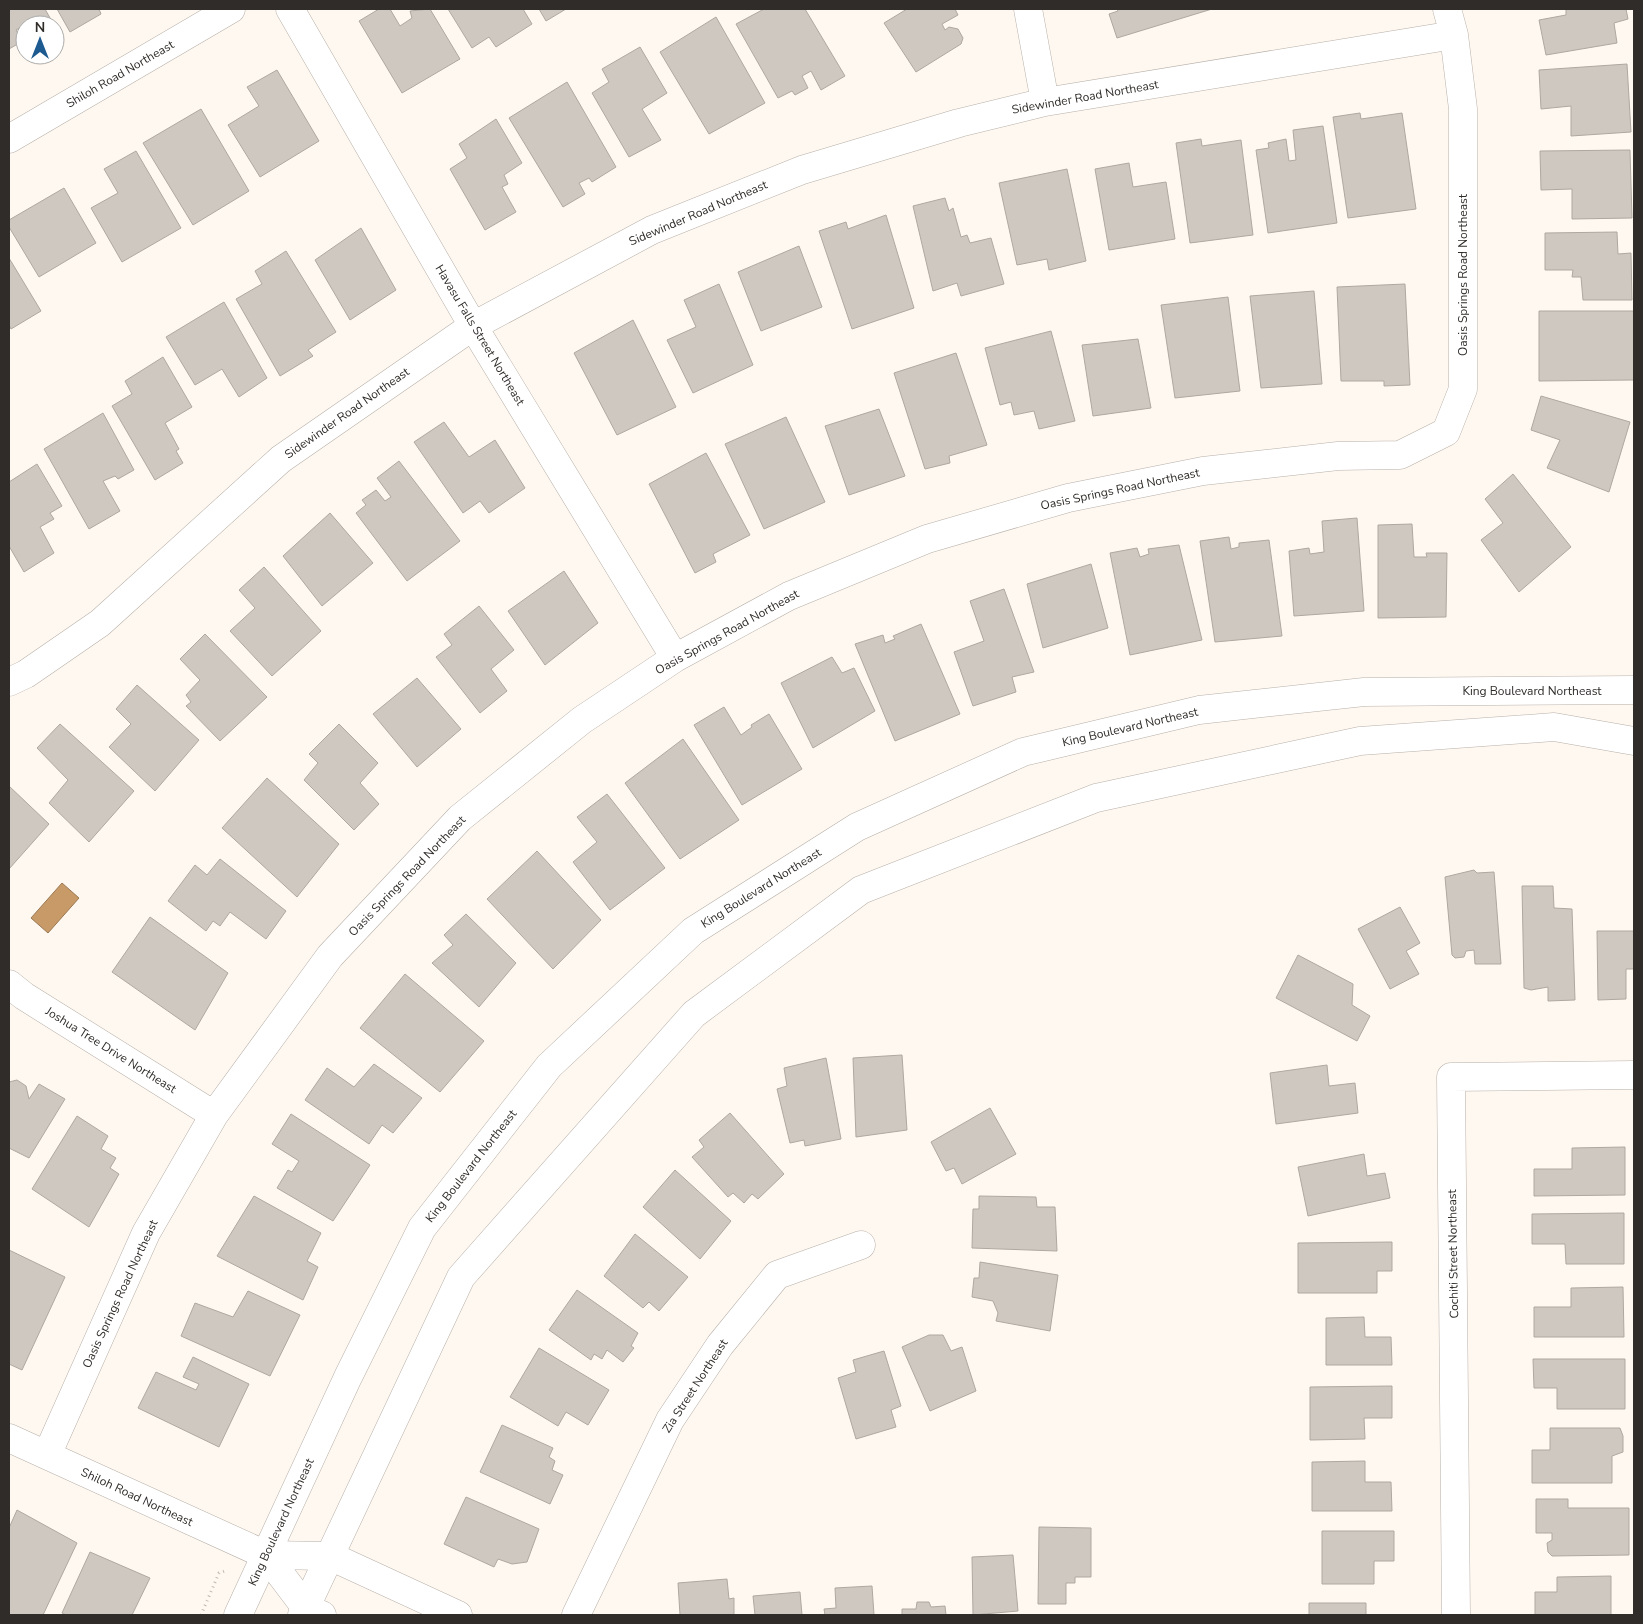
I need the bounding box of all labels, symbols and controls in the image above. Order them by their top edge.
north arrow [15,15,65,65]
text: N [35,18,45,37]
street label: Shiloh Road Northeast [63,36,177,111]
street label: Sidewinder Road Northeast [1010,76,1160,118]
street label: Sidewinder Road Northeast [626,176,770,249]
street label: Oasis Springs Road Northeast [1455,193,1471,356]
street label: Havasu Falls Street Northeast [432,262,529,409]
street label: Sidewinder Road Northeast [281,363,413,462]
street label: Oasis Springs Road Northeast [1039,464,1202,514]
street label: Oasis Springs Road Northeast [652,585,802,678]
street label: King Boulevard Northeast [1462,683,1602,699]
street label: King Boulevard Northeast [1060,703,1200,750]
street label: Oasis Springs Road Northeast [345,812,470,940]
street label: King Boulevard Northeast [698,844,825,932]
street label: Joshua Tree Drive Northeast [42,1003,180,1097]
street label: King Boulevard Northeast [422,1106,521,1226]
street label: Cochiti Street Northeast [1444,1188,1462,1319]
street label: Oasis Springs Road Northeast [79,1216,162,1371]
street label: Zia Street Northeast [659,1335,732,1436]
street label: King Boulevard Northeast [244,1455,318,1588]
street label: Shiloh Road Northeast [78,1464,196,1530]

